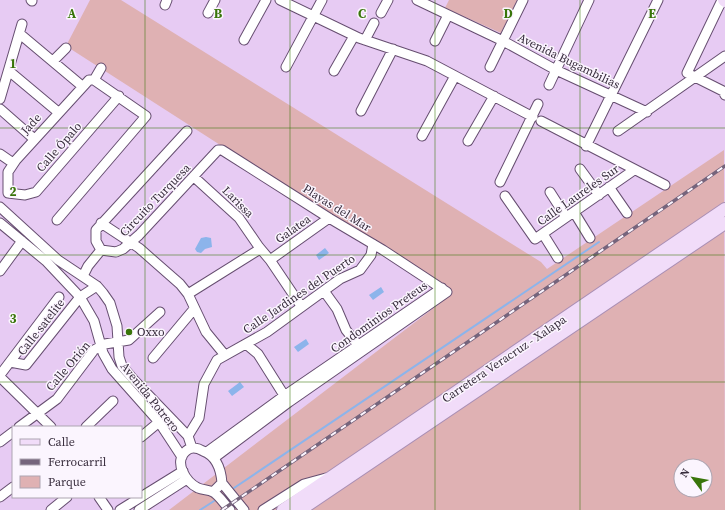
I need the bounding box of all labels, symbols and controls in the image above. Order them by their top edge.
text: A [68,5,77,22]
text: B [214,5,223,22]
text: C [358,5,366,22]
text: D [503,5,513,22]
text: E [648,5,656,22]
street label: Avenida Bugambilias [515,29,623,93]
text: 1 [9,55,17,72]
street label: Jade [17,110,45,139]
street label: Calle Ópalo [33,118,85,175]
street label: Circuito Turquesa [116,159,195,240]
street label: Calle Laureles Sur [534,161,622,229]
street label: Playas del Mar [300,181,374,235]
text: 2 [9,183,17,200]
street label: Larissa [219,183,258,222]
street label: Galatea [272,211,315,247]
street label: Calle Jardines del Puerto [240,250,358,337]
street label: Condominios Preteus [327,277,431,357]
street label: Calle satelite [14,295,68,359]
text: 3 [9,310,17,327]
street label: Carretera Veracruz - Xalapa [439,311,570,407]
place label: Oxxo [137,324,165,340]
marker: Oxxo [124,327,134,337]
street label: Calle Orión [42,338,94,394]
street label: Avenida Potrero [117,359,183,436]
legend [12,426,142,498]
text: Calle [48,434,75,450]
text: Ferrocarril [48,454,107,470]
north arrow [673,458,713,498]
text: N [676,466,693,480]
text: Parque [48,474,86,490]

